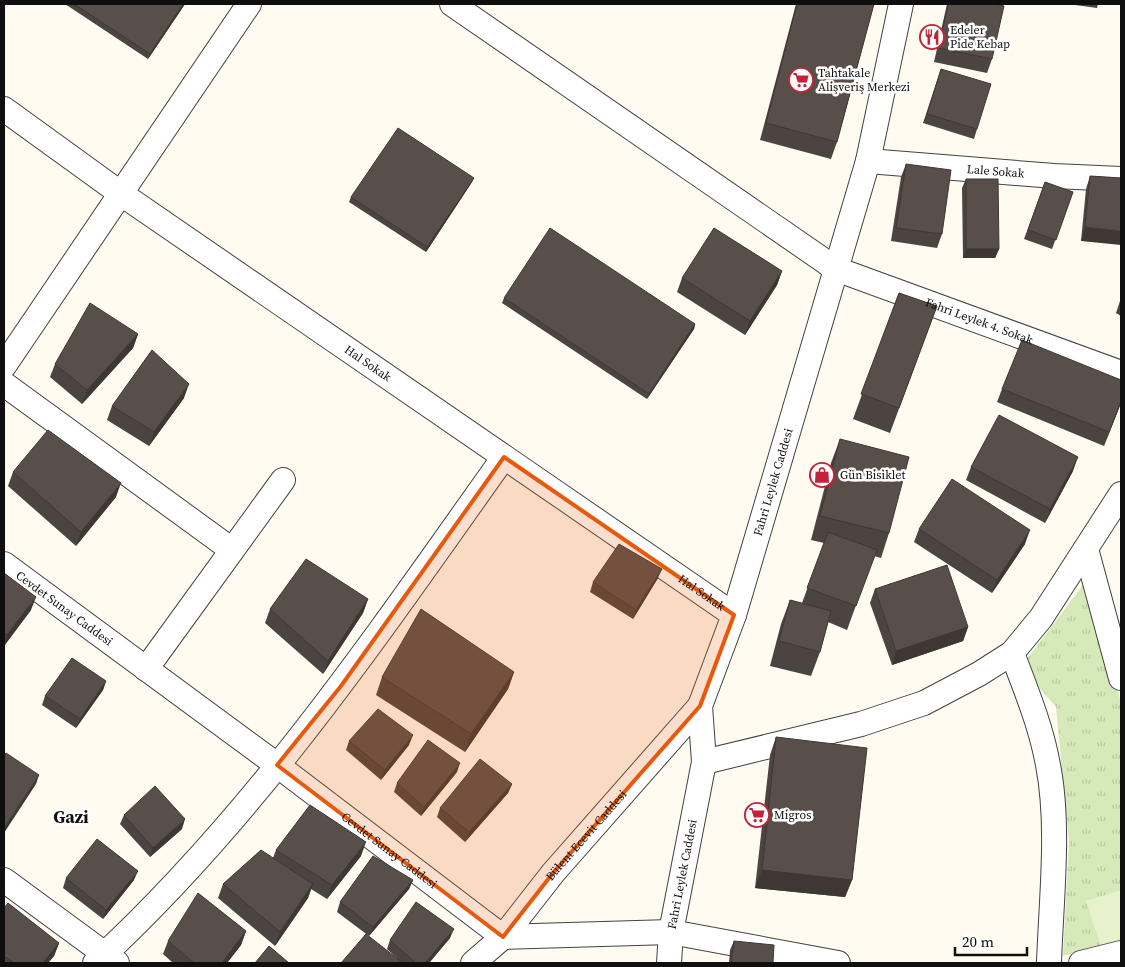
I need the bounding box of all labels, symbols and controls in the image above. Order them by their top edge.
place label: Edeler Pide Kebap [950,22,1010,52]
restaurant icon: Edeler Pide Kebap [919,24,945,50]
place label: Tahtakale Alişveriş Merkezi [818,65,910,95]
supermarket icon: Tahtakale Alişveriş Merkezi [788,67,814,93]
street label: Lale Sokak [966,161,1025,182]
street label: Fahri Leylek 4. Sokak [923,294,1036,348]
street label: Hal Sokak [341,342,395,385]
street label: Fahri Leylek Caddesi [750,426,797,538]
shop icon: Gün Bisiklet [809,462,835,488]
place label: Gün Bisiklet [840,467,905,483]
street label: Cevdet Sunay Caddesi [13,567,116,650]
street label: Hal Sokak [675,571,729,615]
street label: Bülent Ecevit Caddesi [542,786,631,884]
supermarket icon: Migros [744,802,770,828]
district label: Gazi [53,804,89,829]
place label: Migros [774,807,811,823]
street label: Cevdet Sunay Caddesi [338,809,441,892]
street label: Fahri Leylek Caddesi [664,817,701,930]
scale bar [955,924,1028,956]
text: 20 m [962,931,994,952]

